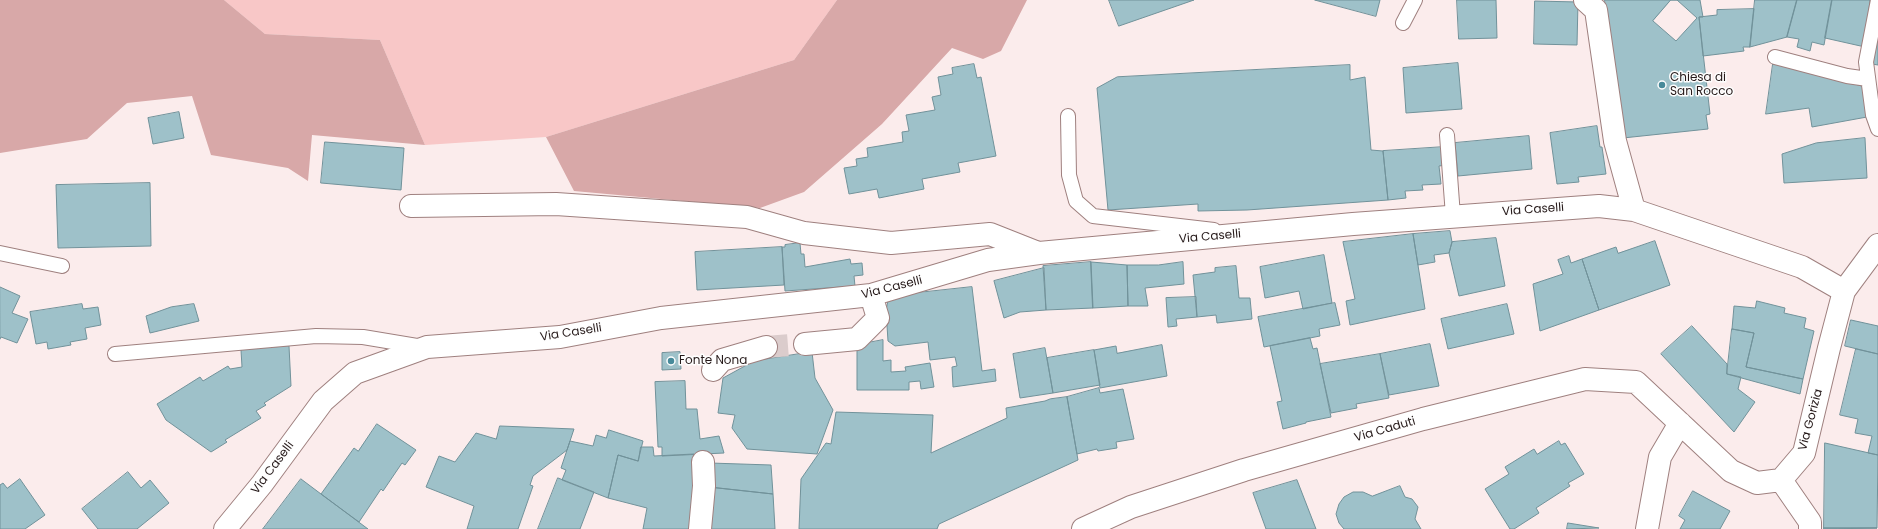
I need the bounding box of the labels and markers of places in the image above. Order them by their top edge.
place label: Chiesa di San Rocco [1670,71,1733,99]
marker: Chiesa di San Rocco [1657,80,1667,90]
place label: Fonte Nona [679,354,747,368]
marker: Fonte Nona [666,356,676,366]

